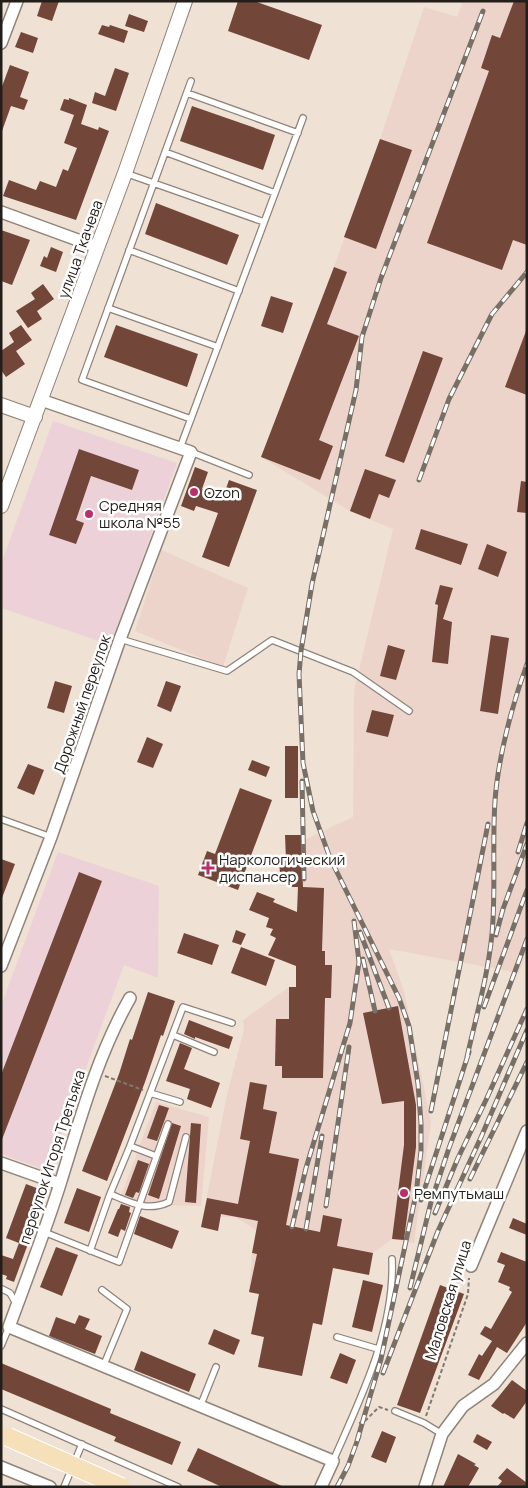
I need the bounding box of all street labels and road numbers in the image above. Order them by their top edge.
street label: улица Ткачева [52,197,108,301]
street label: Дорожный переулок [48,631,116,776]
street label: переулок Игоря Третьяка [14,1067,90,1247]
street label: Маловская улица [420,1238,476,1362]

